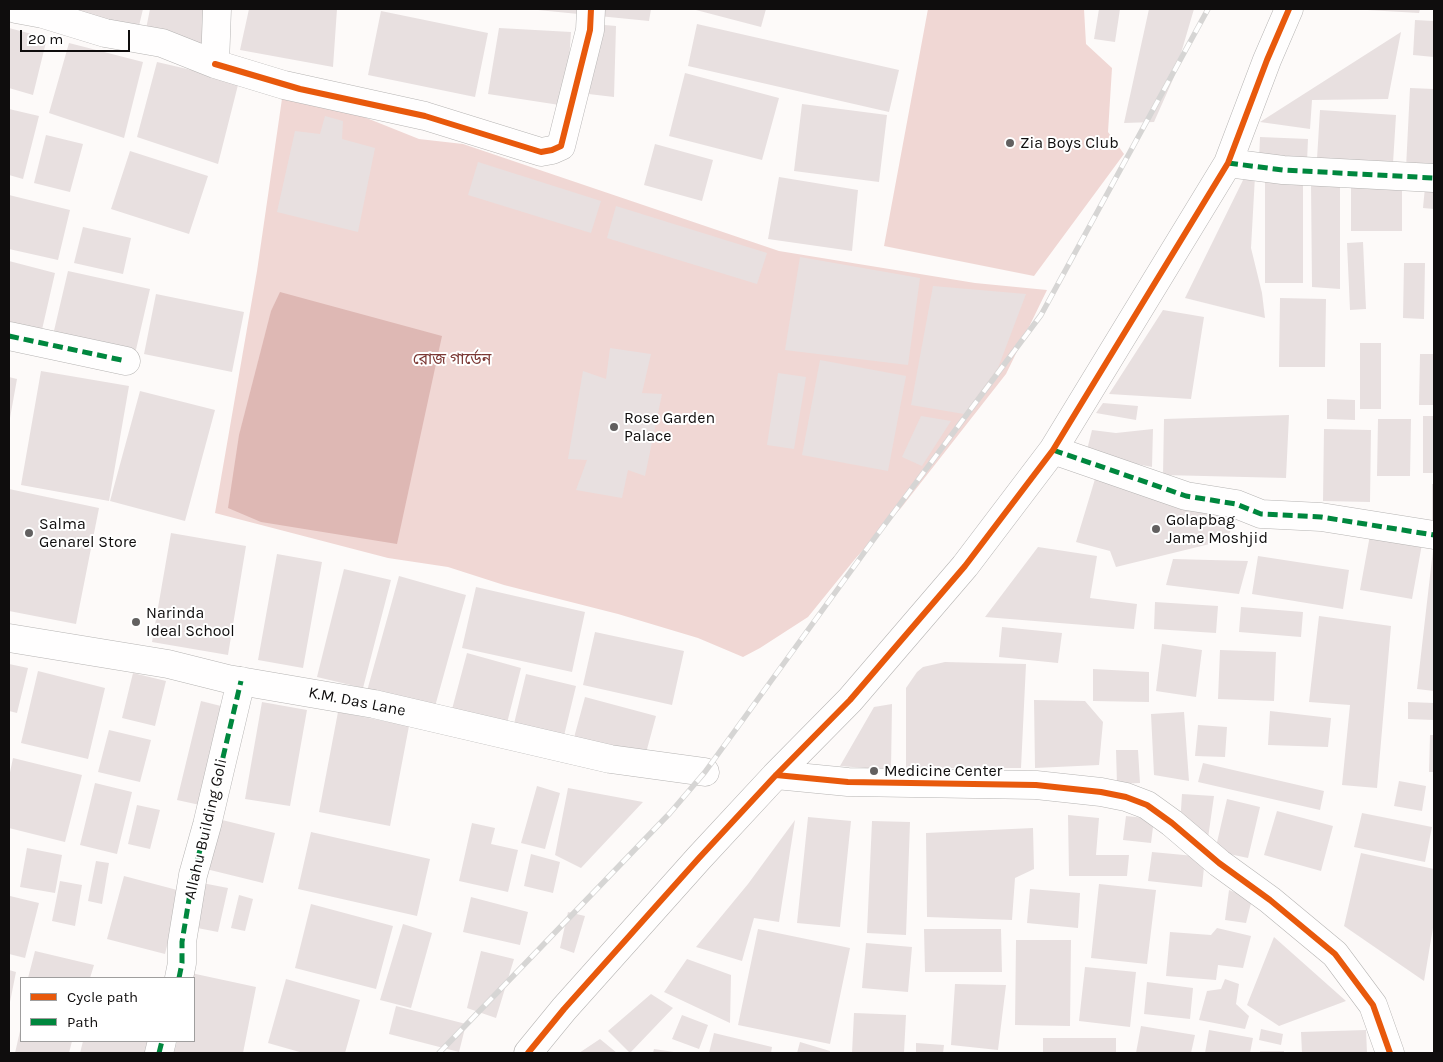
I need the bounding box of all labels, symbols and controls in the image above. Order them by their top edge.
scale bar [22,20,132,52]
text: 20 m [28,30,63,48]
place label: Zia Boys Club [1020,133,1119,153]
marker: Zia Boys Club [1004,137,1016,149]
park label: রোজ গার্ডেন [413,349,491,369]
place label: Rose Garden Palace [624,408,715,446]
marker: Rose Garden Palace [608,421,620,433]
place label: Golapbag Jame Moshjid [1166,510,1268,548]
place label: Salma Genarel Store [39,514,137,552]
marker: Golapbag Jame Moshjid [1150,523,1162,535]
marker: Salma Genarel Store [23,527,35,539]
place label: Narinda Ideal School [146,603,235,641]
marker: Narinda Ideal School [130,616,142,628]
street label: K.M. Das Lane [307,683,407,721]
street label: Allahu Building Goli [180,757,232,901]
place label: Medicine Center [884,761,1002,781]
marker: Medicine Center [868,765,880,777]
legend [20,977,195,1042]
text: Cycle path [67,988,138,1006]
text: Path [67,1013,98,1031]

